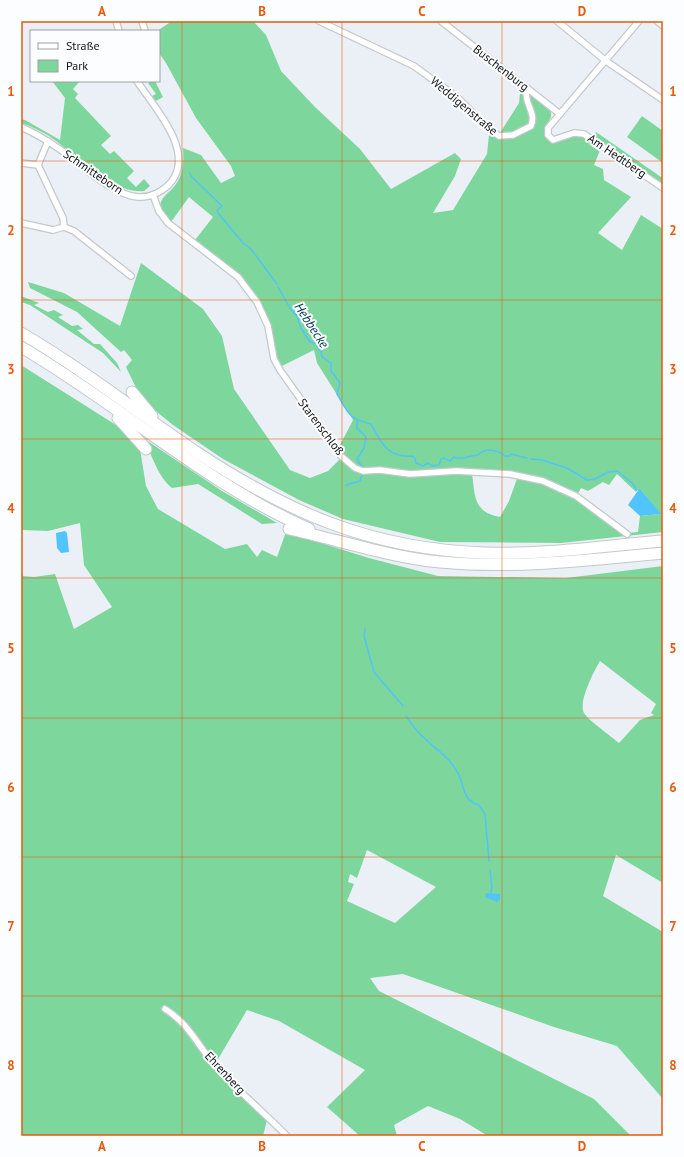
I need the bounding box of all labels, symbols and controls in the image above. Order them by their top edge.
text: A [98,3,106,20]
text: B [258,3,266,20]
text: C [418,3,426,20]
text: D [578,3,586,20]
legend [30,30,160,82]
text: Straße [66,38,100,53]
street label: Buschenburg [470,41,532,94]
text: Park [66,58,88,73]
street label: Weddigenstraße [428,73,501,138]
text: 1 [7,83,15,100]
text: 1 [669,83,677,100]
street label: Am Hedtberg [585,130,650,181]
street label: Schmitteborn [60,146,126,197]
text: 2 [7,222,15,239]
text: 2 [669,222,677,239]
water label: Hebbecke [291,299,333,351]
text: 3 [7,361,15,378]
text: 3 [669,361,677,378]
street label: Starenschloß [295,395,348,458]
text: 4 [7,500,15,517]
text: 4 [669,500,677,517]
text: 5 [7,640,15,657]
text: 5 [669,640,677,657]
text: 6 [7,779,15,796]
text: 6 [669,779,677,796]
text: 7 [7,918,15,935]
text: 7 [669,918,677,935]
street label: Ehrenberg [202,1048,249,1097]
text: 8 [7,1057,15,1074]
text: 8 [669,1057,677,1074]
text: A [98,1138,106,1155]
text: B [258,1138,266,1155]
text: C [418,1138,426,1155]
text: D [578,1138,586,1155]

